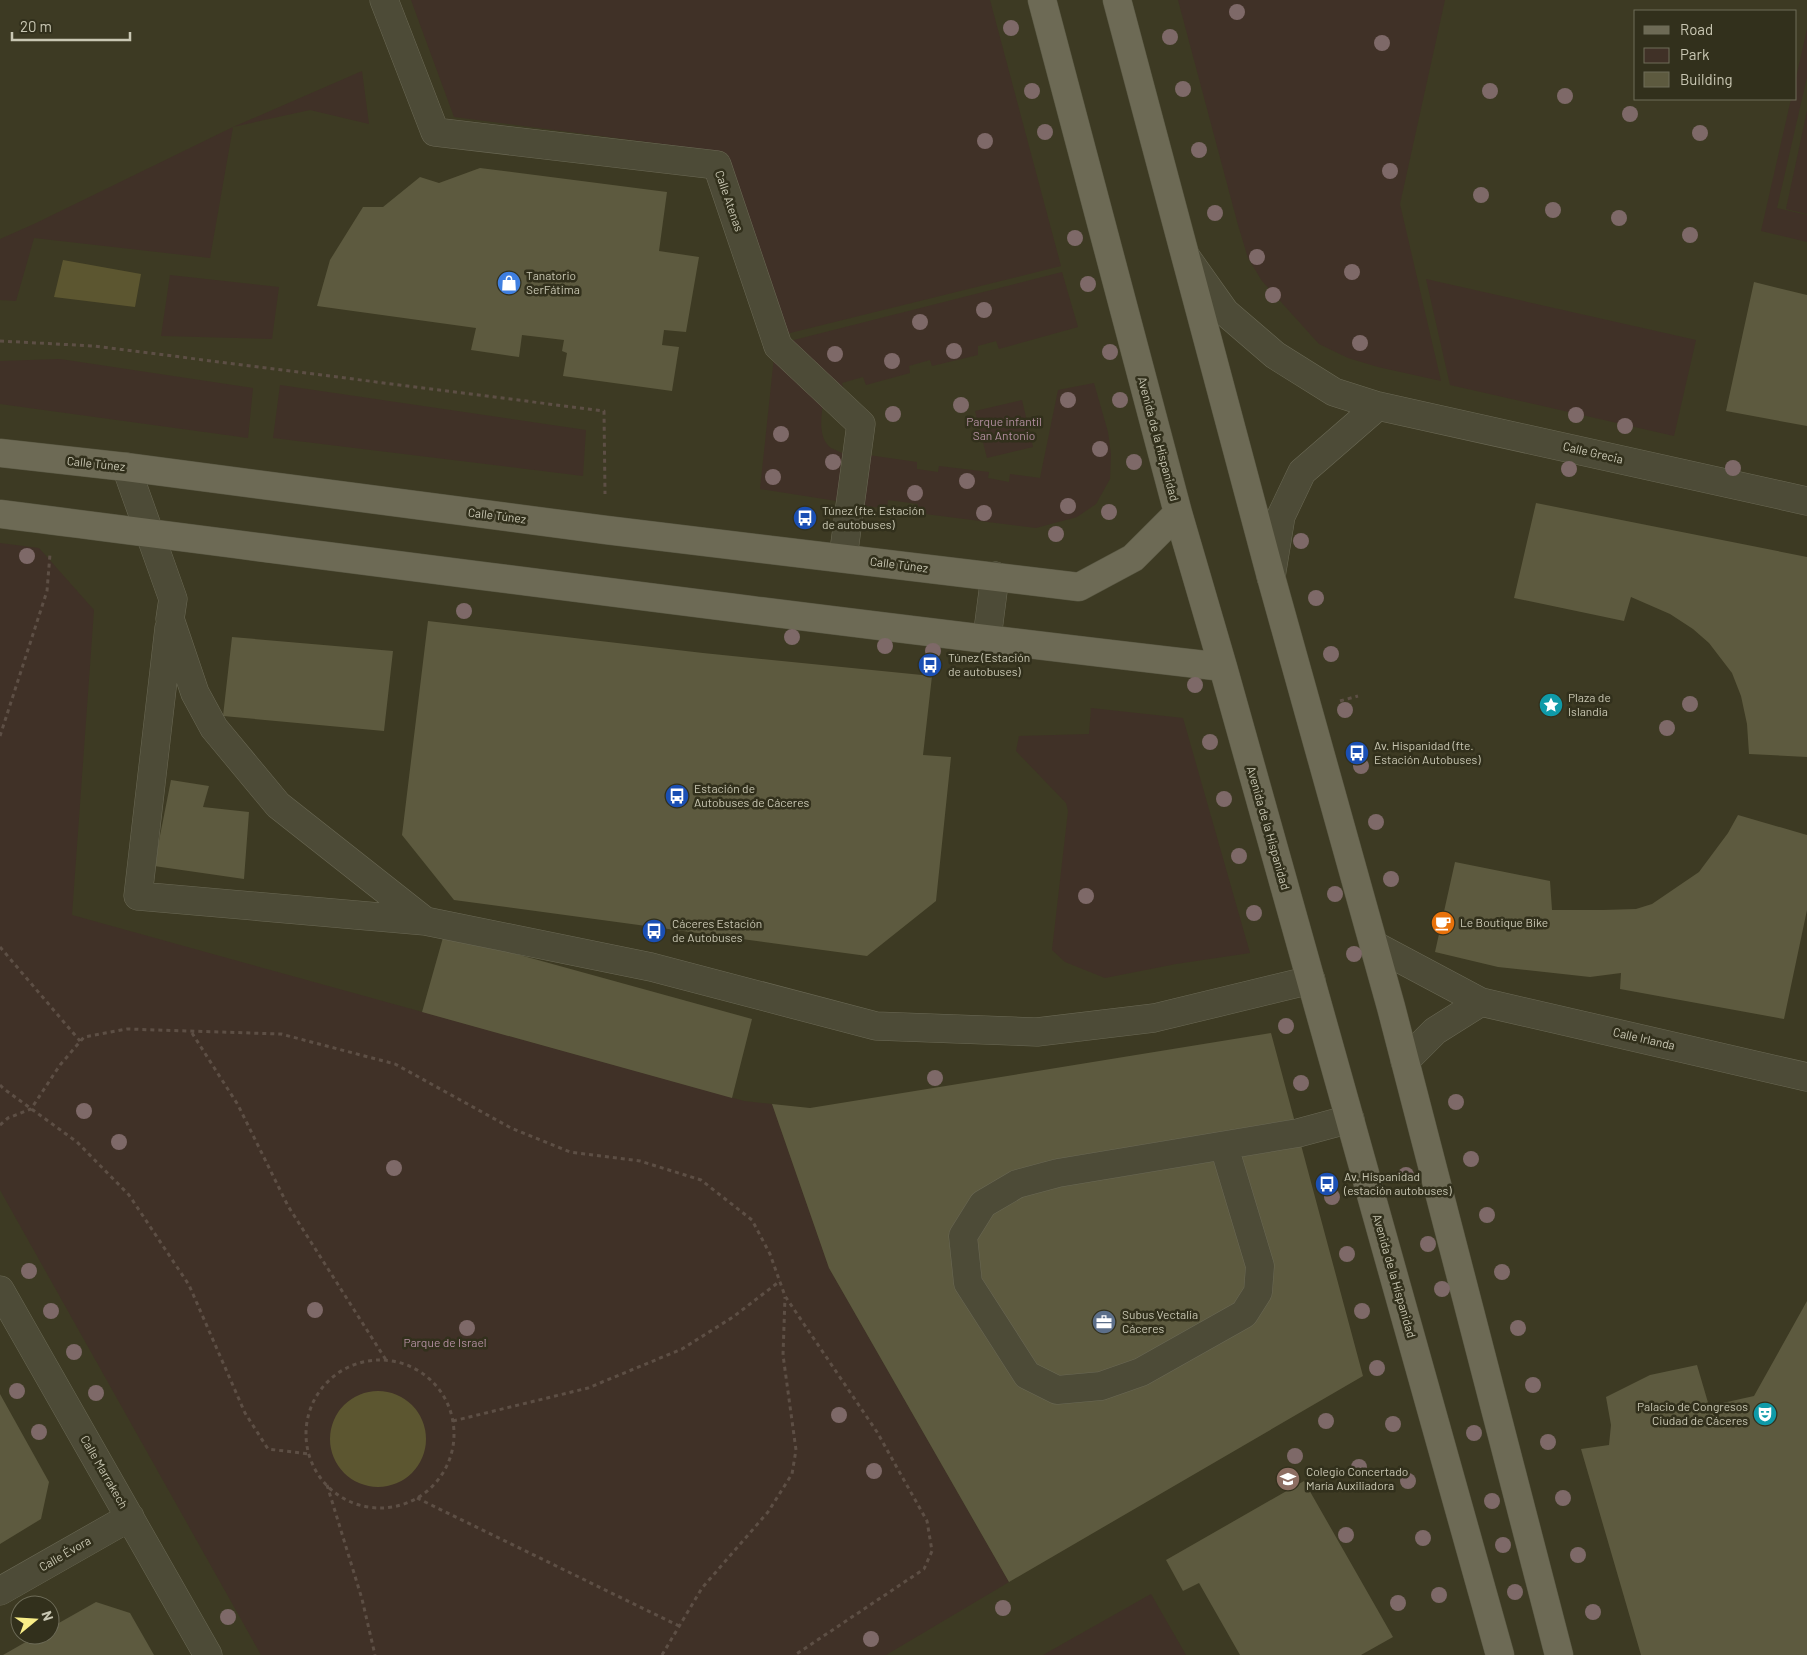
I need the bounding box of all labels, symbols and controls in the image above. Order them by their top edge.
scale bar [12,10,130,42]
legend [1634,10,1797,100]
text: 20 m [20,17,52,35]
text: Road [1680,20,1713,38]
text: Park [1680,45,1710,63]
text: Building [1680,70,1733,88]
street label: Calle Atenas [713,168,747,233]
place label: Tanatorio SerFátima [526,268,580,296]
shop icon: Tanatorio SerFátima [496,270,522,296]
street label: Avenida de la Hispanidad [1136,375,1182,503]
park label: Parque infantil San Antonio [966,414,1042,442]
street label: Calle Grecia [1562,438,1625,466]
street label: Calle Túnez [66,453,126,473]
place label: Túnez (fte. Estación de autobuses) [822,503,925,531]
street label: Calle Túnez [467,504,527,526]
bus stop icon: Túnez (fte. Estación de autobuses) [792,505,818,531]
street label: Calle Túnez [869,553,929,575]
place label: Túnez (Estación de autobuses) [948,650,1030,678]
bus stop icon: Túnez (Estación de autobuses) [917,652,943,678]
place label: Plaza de Islandia [1568,690,1611,718]
place icon: Plaza de Islandia [1538,692,1564,718]
place label: Av. Hispanidad (fte. Estación Autobuses) [1374,738,1481,766]
bus stop icon: Av. Hispanidad (fte. Estación Autobuses) [1344,740,1370,766]
street label: Avenida de la Hispanidad [1245,764,1293,891]
place label: Estación de Autobuses de Cáceres [694,781,809,809]
bus stop icon: Estación de Autobuses de Cáceres [664,783,690,809]
cafe icon: Le Boutique Bike [1430,910,1456,936]
place label: Le Boutique Bike [1460,915,1548,929]
place label: Cáceres Estación de Autobuses [672,916,762,944]
bus stop icon: Cáceres Estación de Autobuses [641,918,667,944]
street label: Calle Irlanda [1612,1024,1677,1052]
place label: Av. Hispanidad (estación autobuses) [1343,1169,1452,1197]
bus stop icon: Av. Hispanidad (estación autobuses) [1314,1171,1340,1197]
street label: Avenida de la Hispanidad [1371,1212,1419,1339]
place label: Subus Vectalia Cáceres [1122,1307,1198,1335]
office icon: Subus Vectalia Cáceres [1091,1309,1117,1335]
park label: Parque de Israel [403,1335,487,1349]
place label: Palacio de Congresos Ciudad de Cáceres [1637,1399,1748,1427]
theatre icon: Palacio de Congresos Ciudad de Cáceres [1752,1401,1778,1427]
street label: Calle Marrakech [78,1432,131,1511]
place label: Colegio Concertado María Auxiliadora [1306,1464,1408,1492]
school or university icon: Colegio Concertado María Auxiliadora [1275,1466,1301,1492]
street label: Calle Évora [36,1533,93,1574]
north arrow [10,1595,60,1645]
text: N [38,1609,57,1623]

